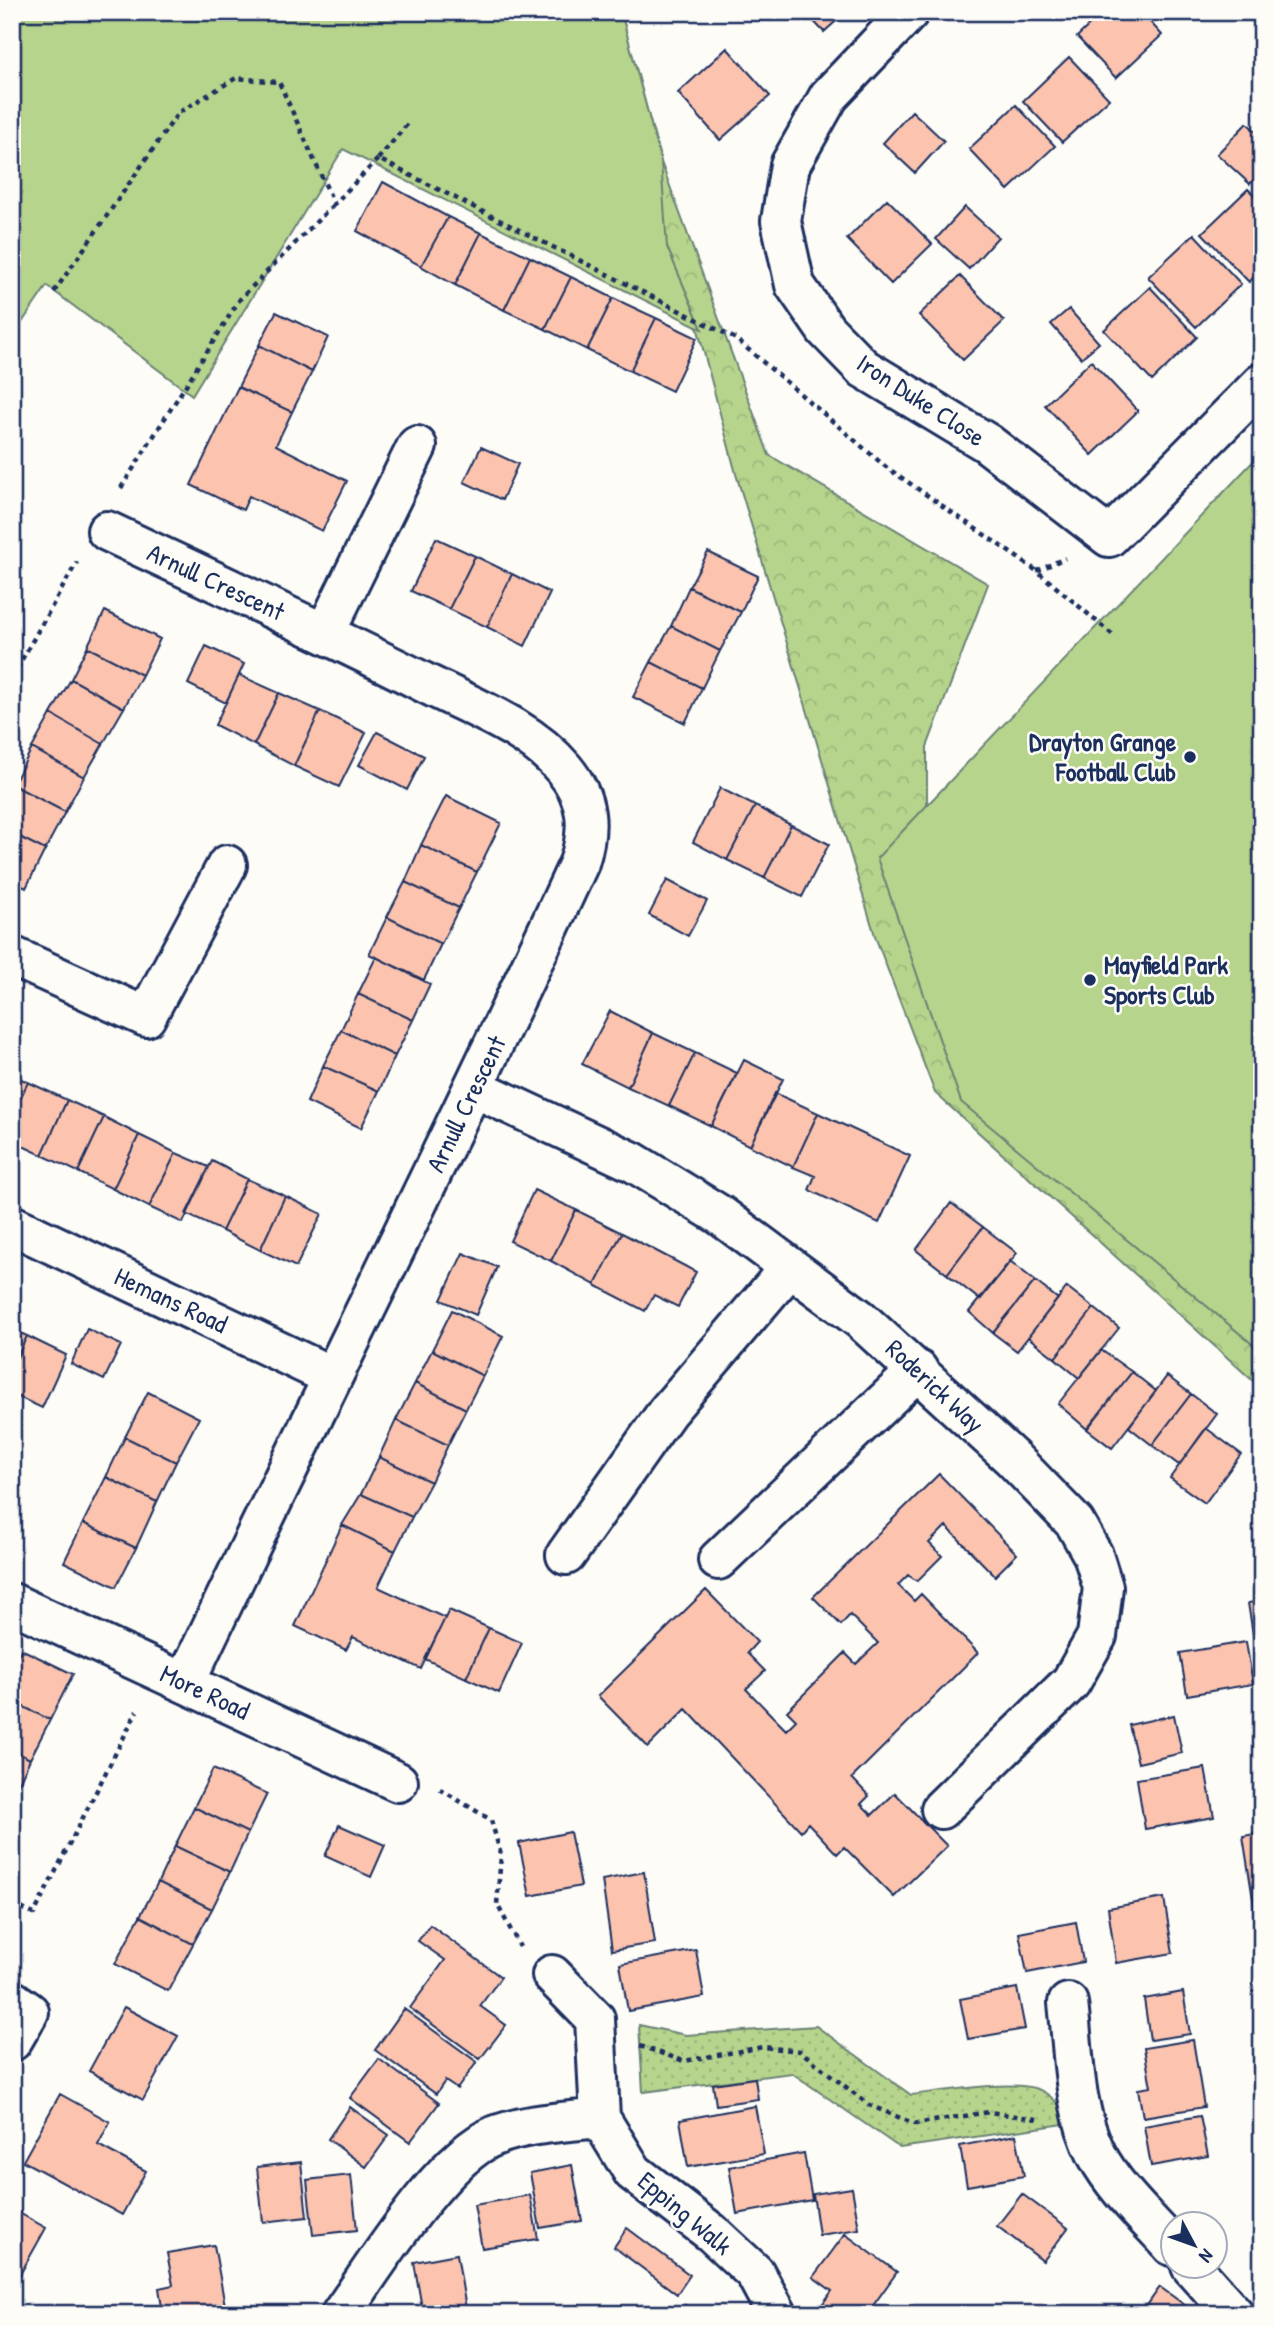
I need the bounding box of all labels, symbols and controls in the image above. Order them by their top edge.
street label: Iron Duke Close [850,345,992,454]
street label: Arnull Crescent [142,534,292,629]
place label: Drayton Grange Football Club [1029,724,1177,789]
marker: Drayton Grange Football Club [1182,749,1198,765]
place label: Mayfield Park Sports Club [1104,947,1228,1013]
marker: Mayfield Park Sports Club [1082,972,1098,988]
street label: Arnull Crescent [417,1029,514,1178]
street label: Hemans Road [109,1258,233,1341]
street label: Roderick Way [879,1331,992,1440]
street label: More Road [155,1656,256,1727]
street label: Epping Walk [631,2163,740,2262]
north arrow [1158,2210,1228,2280]
text: N [1194,2244,1220,2268]

